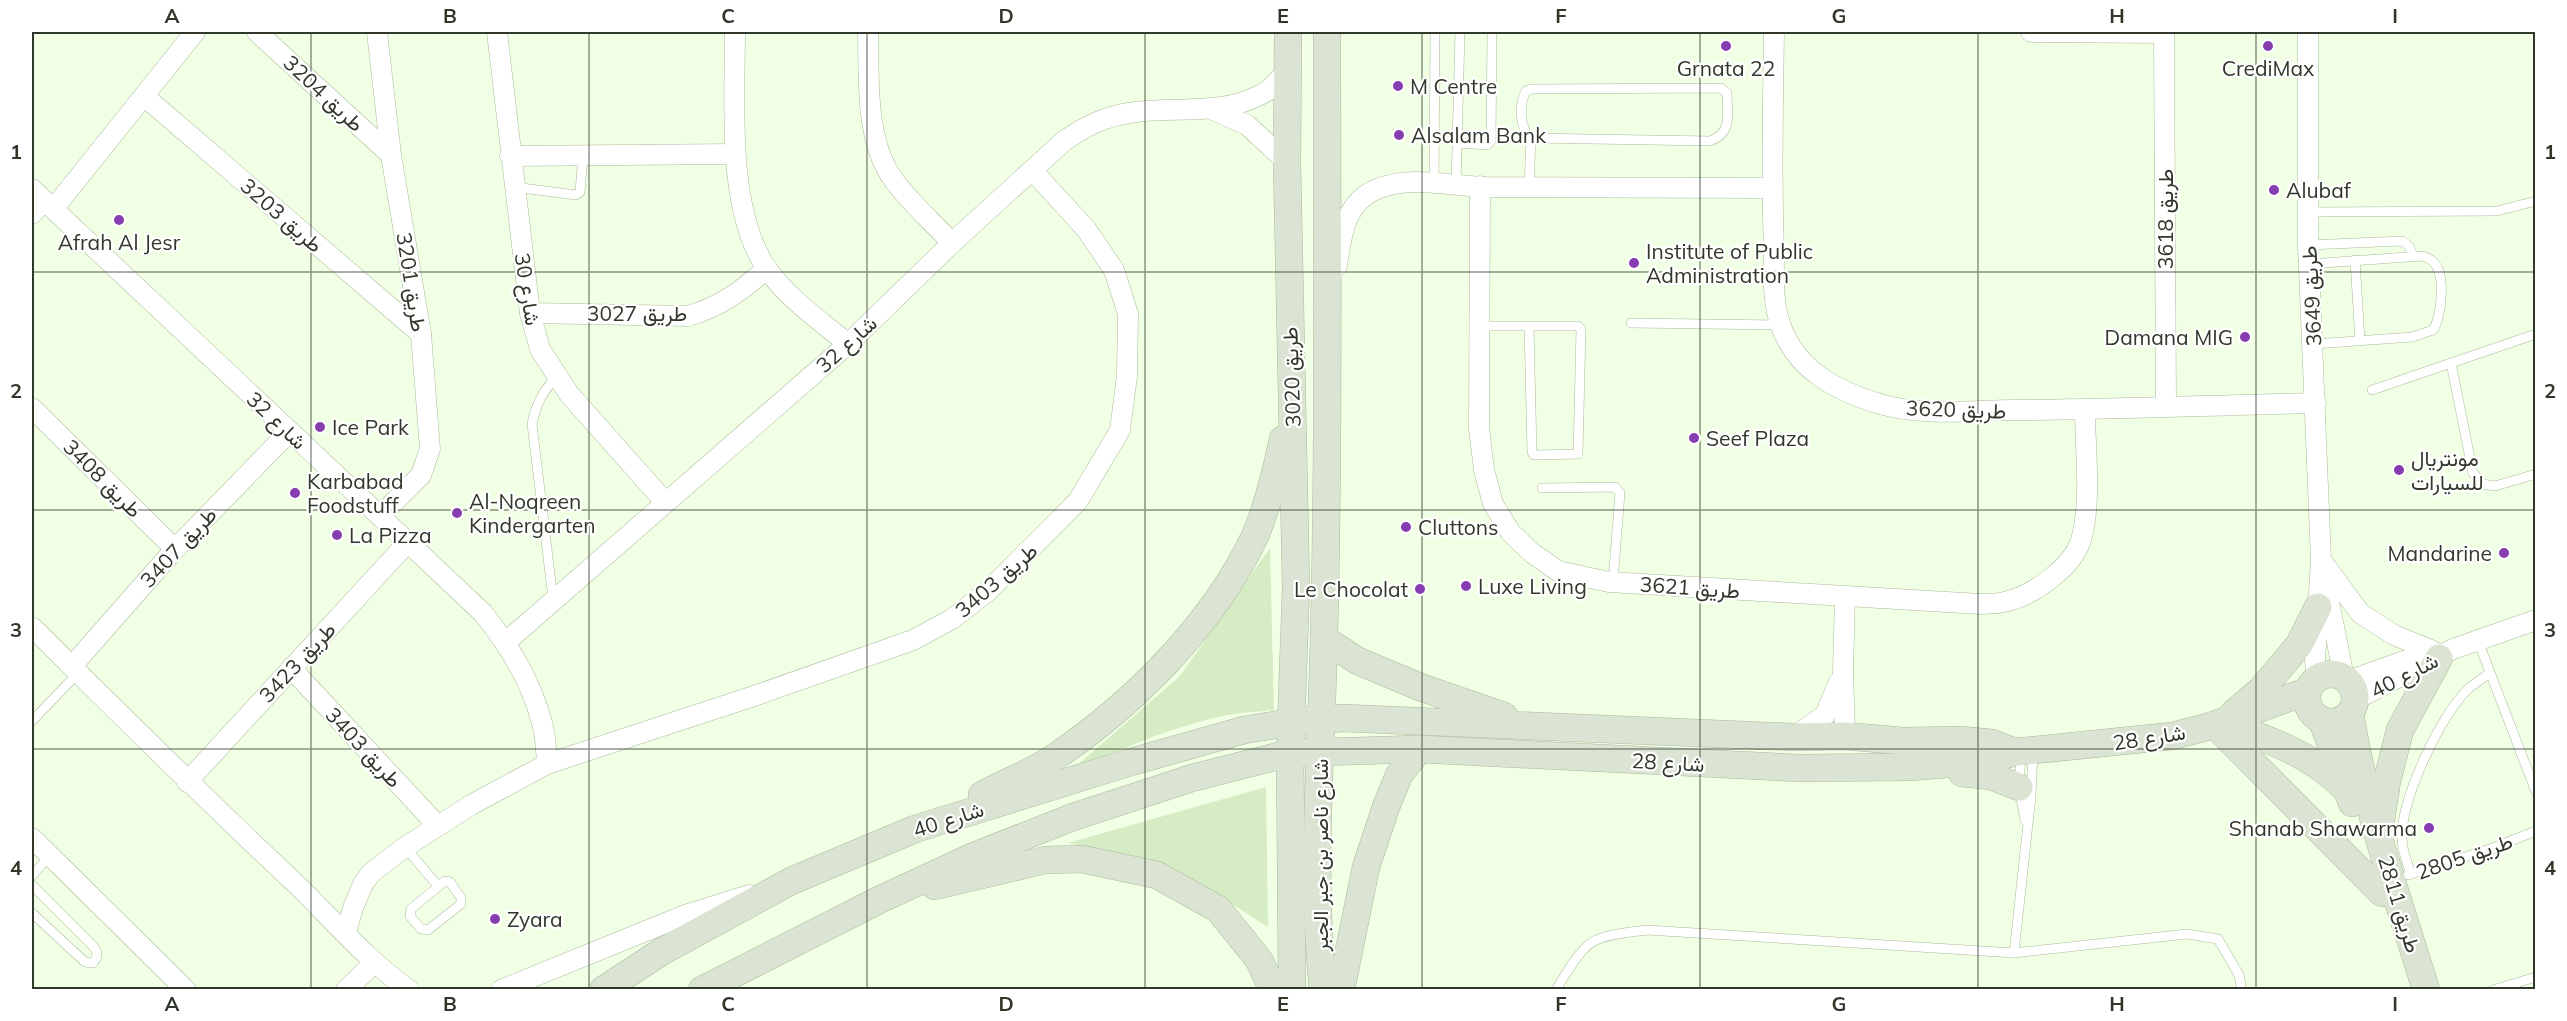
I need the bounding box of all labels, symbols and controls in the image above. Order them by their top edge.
text: A [165,3,180,28]
text: B [443,3,457,28]
text: C [721,3,735,28]
text: D [998,3,1014,28]
text: E [1277,3,1289,28]
text: F [1555,3,1567,28]
text: G [1832,3,1846,28]
text: H [2109,3,2125,28]
text: I [2392,3,2398,28]
marker: Grnata 22 [1719,39,1733,53]
marker: CrediMax [2261,39,2275,53]
street label: طريق 3204 [278,49,370,137]
place label: Grnata 22 [1677,55,1775,81]
place label: CrediMax [2222,55,2314,81]
place label: M Centre [1410,73,1497,99]
marker: M Centre [1391,79,1405,93]
place label: Alsalam Bank [1411,122,1546,148]
marker: Alsalam Bank [1392,128,1406,142]
text: 1 [10,139,22,164]
text: 1 [2544,139,2556,164]
street label: طريق 3618 [2152,169,2179,269]
street label: طريق 3203 [235,172,328,259]
place label: Alubaf [2286,177,2352,203]
marker: Alubaf [2267,183,2281,197]
marker: Afrah Al Jesr [112,213,126,227]
place label: Afrah Al Jesr [58,229,181,255]
street label: طريق 3201 [390,230,433,334]
place label: Institute of Public Administration [1646,238,1813,288]
street label: طريق 3649 [2295,245,2328,347]
street label: شارع 30 [507,251,547,327]
marker: Institute of Public Administration [1627,256,1641,270]
street label: طريق 3027 [587,300,687,327]
street label: شارع 32 [810,310,883,380]
place label: Damana MIG [2104,324,2233,350]
street label: طريق 3020 [1276,326,1307,428]
marker: Damana MIG [2238,330,2252,344]
text: 2 [10,378,22,403]
text: 2 [2544,378,2556,403]
street label: شارع 32 [240,386,313,456]
street label: طريق 3620 [1905,394,2007,425]
place label: Ice Park [332,414,409,440]
marker: Ice Park [313,420,327,434]
place label: Seef Plaza [1706,425,1809,451]
marker: Seef Plaza [1687,431,1701,445]
street label: طريق 3408 [58,433,148,523]
place label: مونتريال للسيارات [2411,445,2484,496]
marker: مونتريال للسيارات [2392,463,2406,477]
place label: Karbabad Foodstuff [307,468,404,518]
marker: Karbabad Foodstuff [288,486,302,500]
place label: Al-Noqreen Kindergarten [469,488,596,538]
street label: طريق 3407 [134,501,222,593]
marker: Al-Noqreen Kindergarten [450,506,464,520]
place label: Cluttons [1418,514,1499,540]
marker: Cluttons [1399,520,1413,534]
place label: La Pizza [349,522,432,548]
marker: La Pizza [330,528,344,542]
street label: طريق 3403 [950,537,1043,624]
place label: Mandarine [2388,540,2492,566]
marker: Mandarine [2497,546,2511,560]
street label: طريق 3621 [1639,571,1741,604]
place label: Luxe Living [1478,573,1587,599]
place label: Le Chocolat [1294,576,1408,602]
marker: Luxe Living [1459,579,1473,593]
marker: Le Chocolat [1413,582,1427,596]
street label: طريق 3423 [253,616,341,708]
text: 3 [10,617,22,642]
text: 3 [2544,617,2556,642]
street label: شارع 40 [2366,647,2443,705]
street label: طريق 3403 [320,701,408,793]
street label: شارع 28 [2111,718,2187,758]
street label: شارع 28 [1631,747,1705,779]
street label: شارع ناصر بن جبر الجبر [1307,759,1335,952]
street label: شارع 40 [909,795,987,845]
place label: Shanab Shawarma [2229,815,2417,841]
marker: Shanab Shawarma [2422,821,2436,835]
street label: طريق 2805 [2412,827,2516,886]
street label: طريق 2811 [2372,852,2427,956]
text: 4 [10,855,22,880]
text: 4 [2544,855,2556,880]
place label: Zyara [507,906,563,932]
marker: Zyara [488,912,502,926]
text: A [165,991,180,1016]
text: B [443,991,457,1016]
text: C [721,991,735,1016]
text: D [998,991,1014,1016]
text: E [1277,991,1289,1016]
text: F [1555,991,1567,1016]
text: G [1832,991,1846,1016]
text: H [2109,991,2125,1016]
text: I [2392,991,2398,1016]

